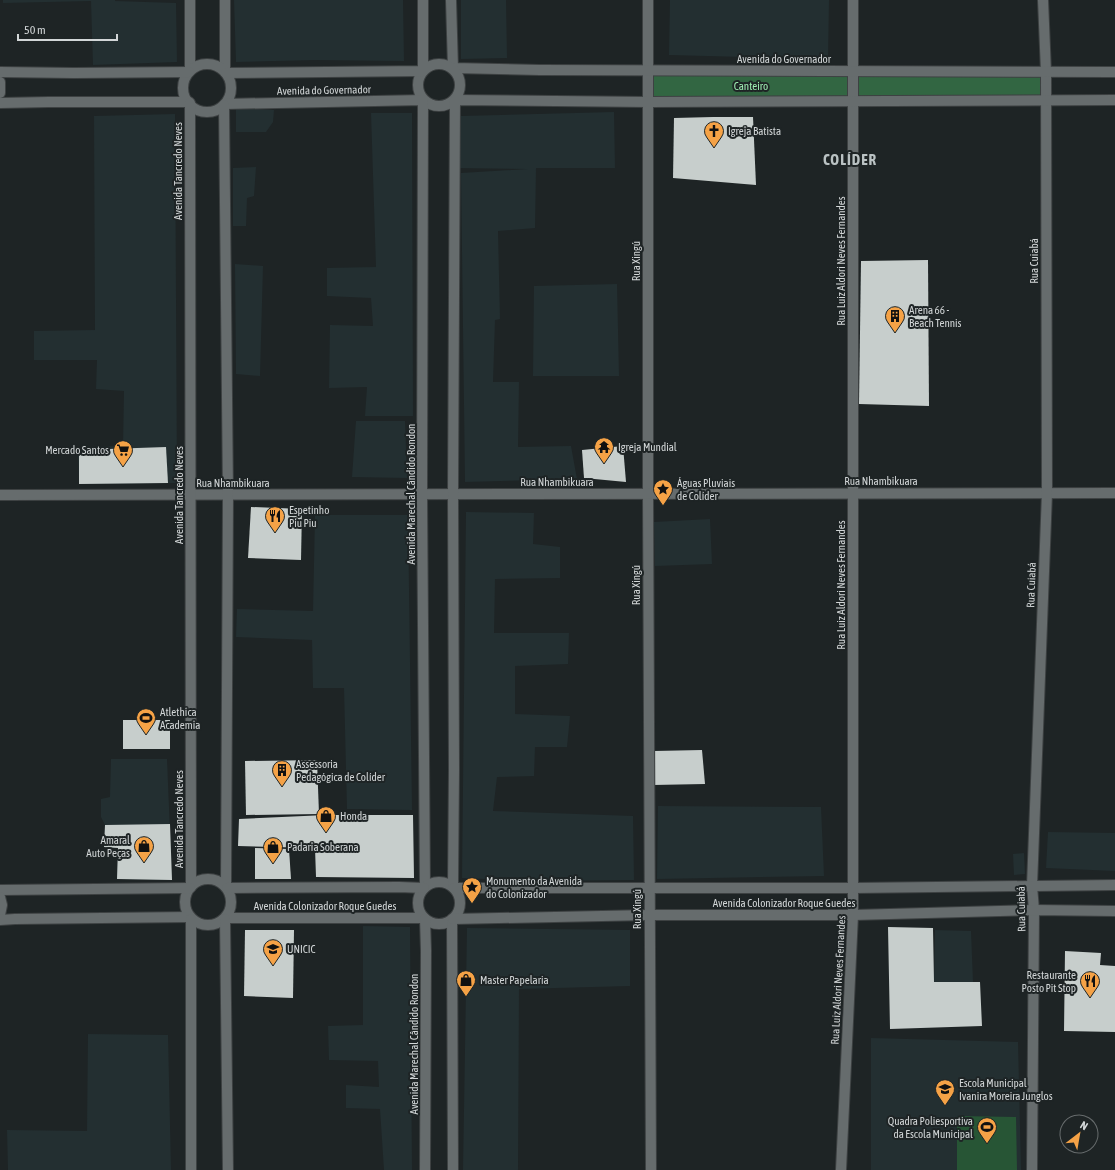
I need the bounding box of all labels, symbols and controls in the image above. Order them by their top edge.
scale bar [18,16,117,42]
text: 50 m [24,23,46,37]
street label: Avenida do Governador [737,53,832,65]
park label: Canteiro [734,80,768,92]
street label: Avenida do Governador [277,83,372,97]
church icon: Igreja Batista [703,120,725,148]
street label: Avenida Tancredo Neves [172,122,184,220]
place label: Igreja Batista [728,125,781,137]
district label: COLÍDER [823,151,877,168]
street label: Rua Luiz Aldori Neves Fernandes [835,196,847,326]
street label: Rua Cuiabá [1028,238,1040,284]
street label: Rua Xingú [630,241,642,281]
place label: Arena 66 - Beach Tennis [909,304,962,329]
building icon: Arena 66 - Beach Tennis [884,305,906,333]
street label: Avenida Marechal Cândido Rondon [405,424,417,564]
temple icon: Igreja Mundial [593,436,615,464]
supermarket icon: Mercado Santos [112,439,134,467]
place label: Igreja Mundial [618,441,677,453]
place label: Mercado Santos [45,444,109,456]
street label: Avenida Tancredo Neves [173,446,185,544]
street label: Rua Nhambikuara [844,475,918,487]
street label: Rua Nhambikuara [520,476,594,488]
street label: Rua Nhambikuara [196,477,270,489]
place label: Águas Pluviais de Colíder [677,477,735,502]
place icon: Águas Pluviais de Colíder [652,478,674,506]
place label: Espetinho Piu Piu [289,504,329,529]
restaurant icon: Espetinho Piu Piu [264,505,286,533]
street label: Rua Luiz Aldori Neves Fernandes [835,520,847,650]
street label: Rua Cuiabá [1024,562,1038,608]
street label: Rua Xingú [630,565,642,605]
place label: Atlethica Academia [160,706,200,731]
sports icon: Atlethica Academia [135,707,157,735]
place label: Assessoria Pedagógica de Colíder [296,758,386,783]
building icon: Assessoria Pedagógica de Colíder [271,759,293,787]
street label: Avenida Tancredo Neves [173,770,185,868]
shop icon: Honda [315,805,337,833]
place label: Honda [340,810,367,822]
place label: Amaral Auto Peças [86,834,130,859]
shop icon: Amaral Auto Peças [133,835,155,863]
shop icon: Padaria Soberana [262,836,284,864]
place label: Padaria Soberana [287,841,359,853]
place label: Monumento da Avenida do Colonizador [486,875,582,900]
place icon: Monumento da Avenida do Colonizador [461,876,483,904]
street label: Rua Cuiabá [1015,886,1027,932]
street label: Rua Xingú [631,889,643,929]
street label: Avenida Colonizador Roque Guedes [713,897,855,909]
street label: Avenida Colonizador Roque Guedes [254,900,396,912]
street label: Rua Luiz Aldori Neves Fernandes [829,915,847,1045]
school or university icon: UNICIC [262,938,284,966]
place label: UNICIC [287,943,316,955]
shop icon: Master Papelaria [455,969,477,997]
place label: Restaurante Posto Pit Stop [1021,969,1076,994]
restaurant icon: Restaurante Posto Pit Stop [1079,970,1101,998]
street label: Avenida Marechal Cândido Rondon [408,974,420,1114]
place label: Master Papelaria [480,974,549,986]
place label: Escola Municipal Ivanira Moreira Junglos [959,1077,1053,1102]
school or university icon: Escola Municipal Ivanira Moreira Junglos [934,1078,956,1106]
north arrow [1059,1114,1099,1154]
place label: Quadra Poliesportiva da Escola Municipal [888,1115,973,1140]
sports icon: Quadra Poliesportiva da Escola Municipal [976,1116,998,1144]
text: N [1078,1119,1090,1132]

